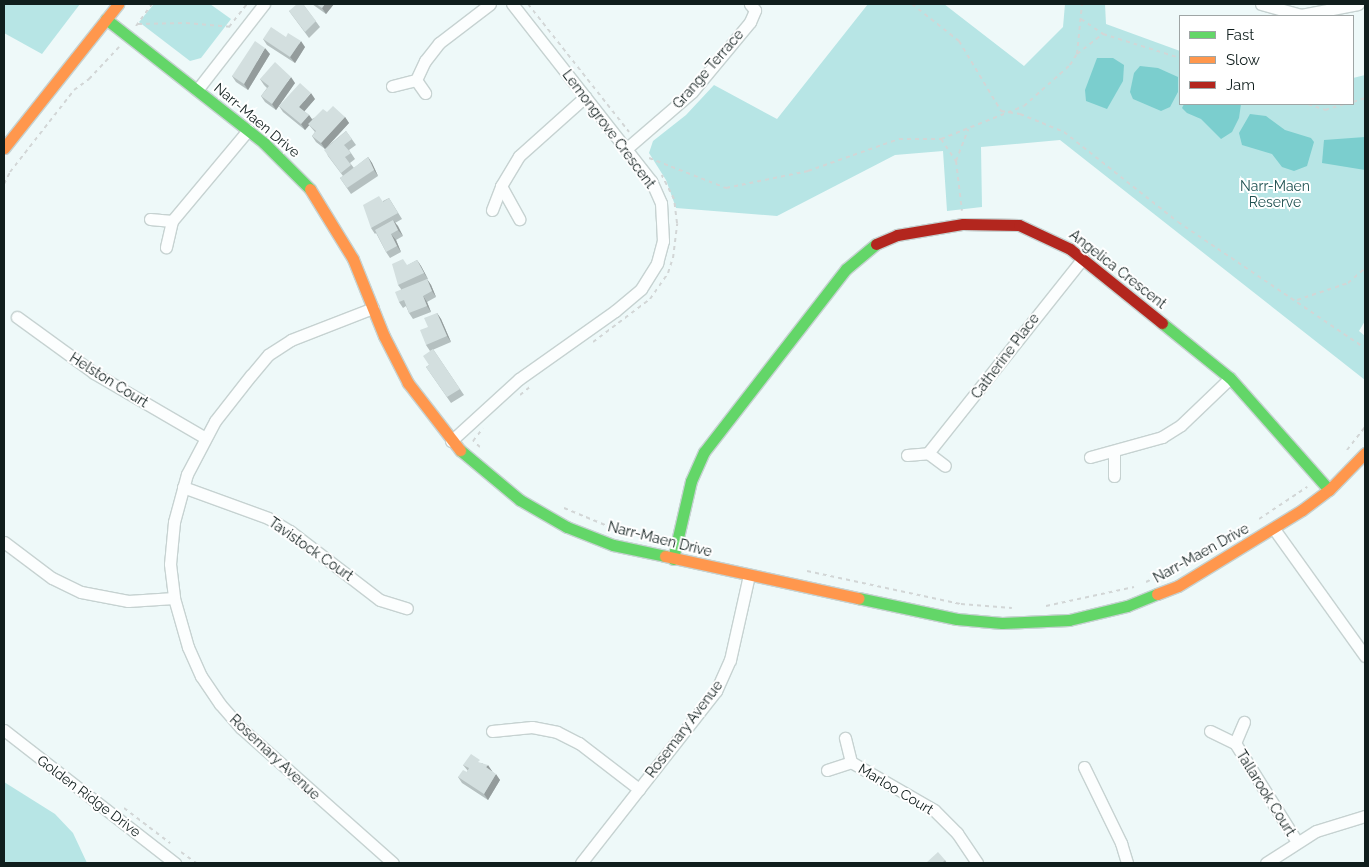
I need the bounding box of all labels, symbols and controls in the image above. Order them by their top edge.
legend [1179,15,1354,105]
street label: Grange Terrace [669,26,747,112]
text: Fast [1226,26,1254,44]
text: Slow [1226,51,1260,69]
street label: Lemongrove Crescent [559,66,659,192]
text: Jam [1226,76,1255,94]
street label: Narr-Maen Drive [211,79,303,161]
park label: Narr-Maen Reserve [1240,178,1310,210]
street label: Angelica Crescent [1066,226,1170,312]
street label: Catherine Place [968,310,1042,402]
street label: Helston Court [67,349,151,411]
street label: Tavistock Court [266,514,356,584]
street label: Narr-Maen Drive [606,518,714,560]
street label: Narr-Maen Drive [1150,520,1252,586]
street label: Rosemary Avenue [642,677,726,781]
street label: Rosemary Avenue [226,711,324,803]
street label: Tallarook Court [1233,747,1299,839]
street label: Golden Ridge Drive [34,752,144,840]
street label: Marloo Court [855,760,937,818]

